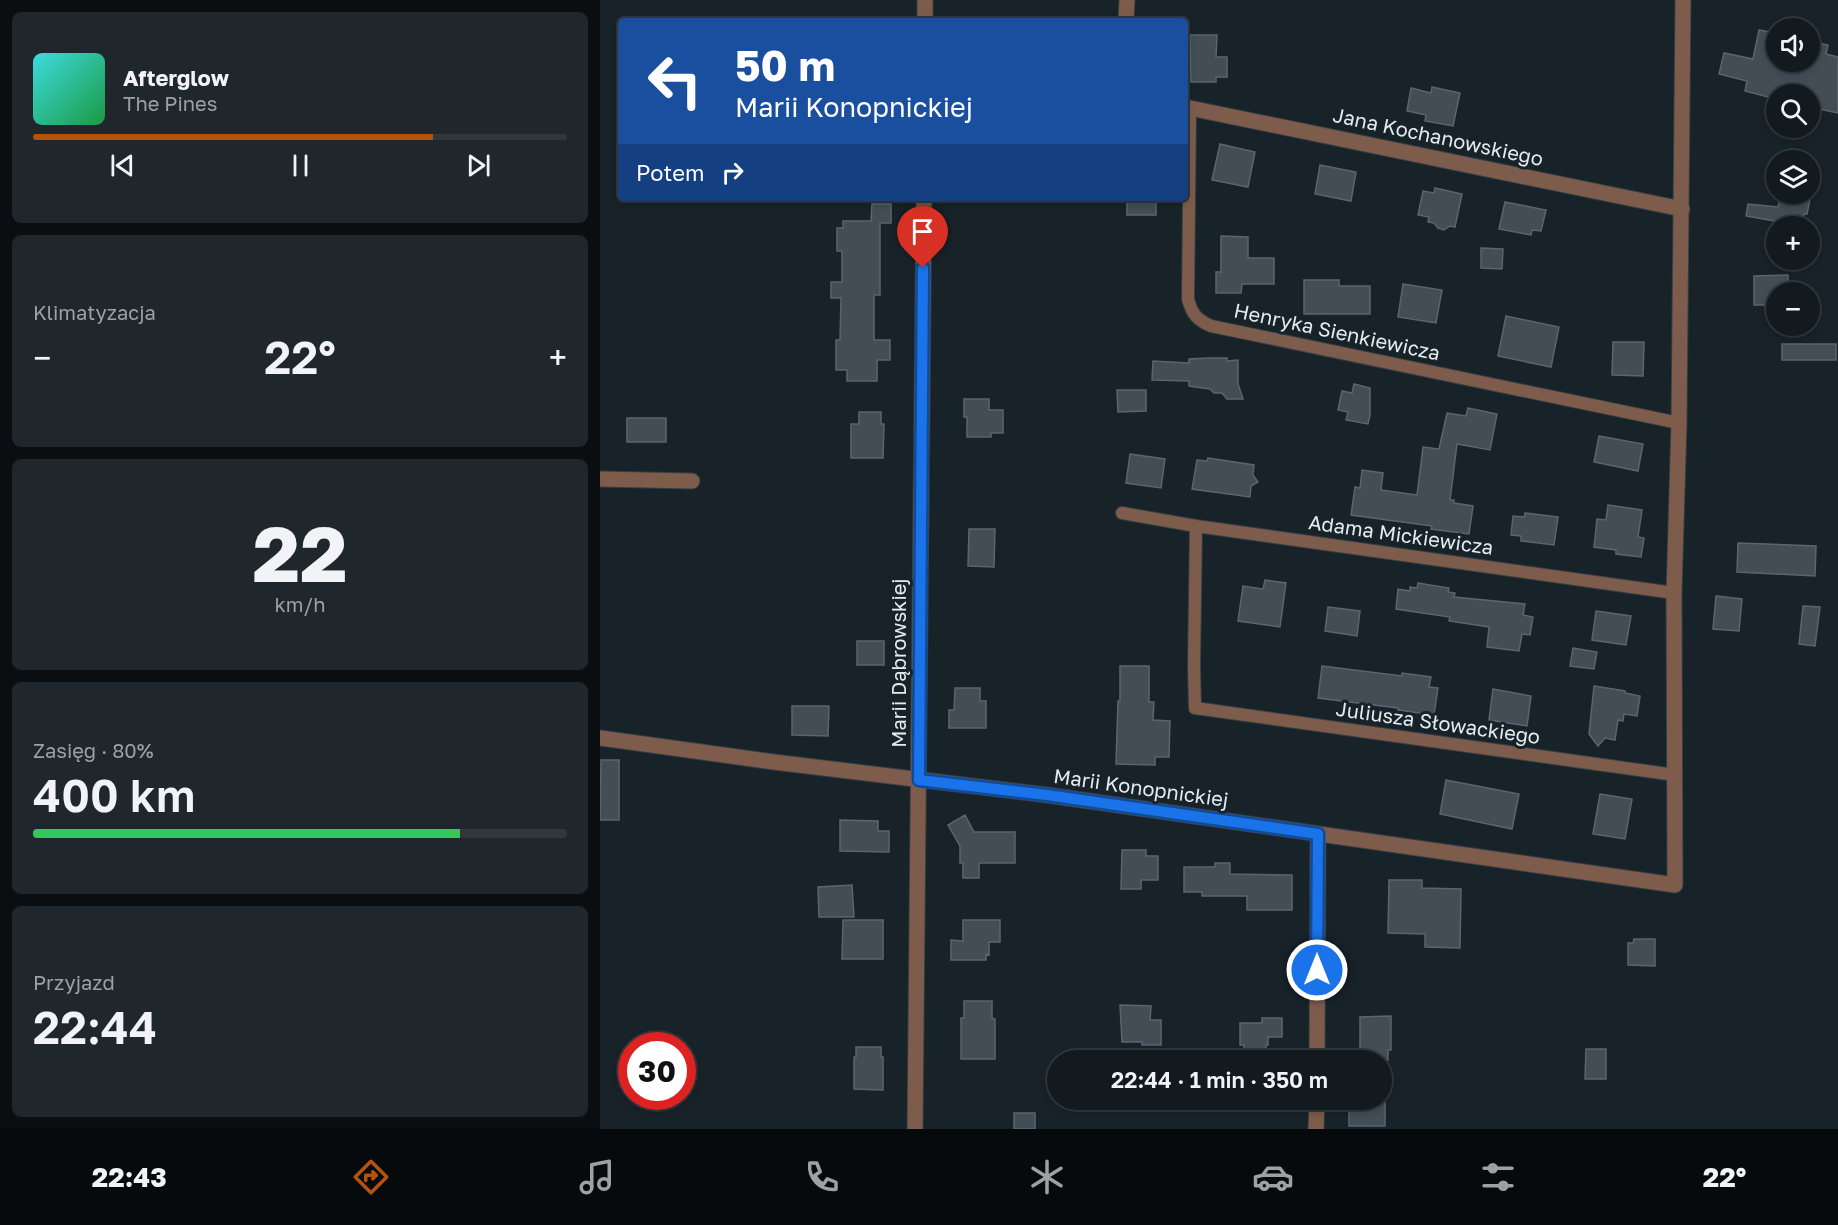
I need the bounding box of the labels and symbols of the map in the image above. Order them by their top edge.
street label: Jana Kochanowskiego [1331,102,1546,170]
pin [897,206,948,268]
street label: Henryka Sienkiewicza [1232,297,1443,365]
street label: Adama Mickiewicza [1307,509,1495,559]
street label: Marii Dąbrowskiej [886,578,910,748]
street label: Juliusza Słowackiego [1335,696,1542,748]
street label: Marii Konopnickiej [1052,763,1230,811]
position arrow [1285,938,1349,1002]
speed limit sign: 30 [618,1032,696,1110]

